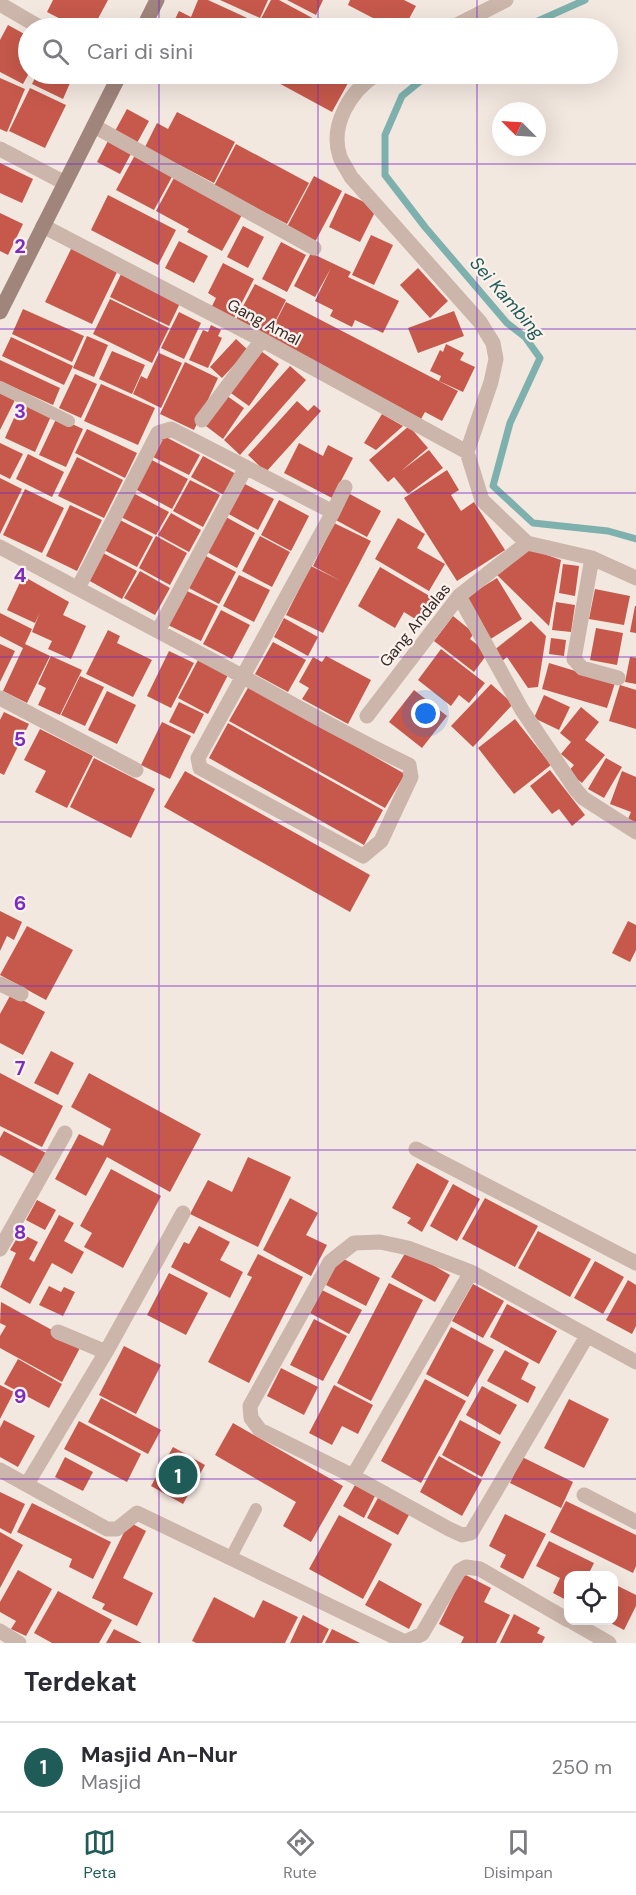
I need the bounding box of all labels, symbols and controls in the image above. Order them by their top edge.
search box [18,18,618,84]
icon: search [39,35,72,68]
text: Cari di sini [87,37,193,66]
north arrow [492,102,546,156]
text: 2 [14,233,26,259]
water label: Sei Kambing [464,252,550,345]
street label: Gang Amal [224,294,304,350]
text: 3 [14,398,26,424]
text: 4 [14,562,27,588]
street label: Gang Andalas [375,579,455,671]
your location [411,699,440,728]
text: 5 [14,726,26,752]
text: 6 [14,890,26,916]
text: 7 [15,1055,26,1081]
text: 8 [14,1219,26,1245]
text: 9 [14,1383,26,1409]
pin: 1 [158,1452,198,1498]
map controls [564,1571,618,1625]
button: locate [564,1571,618,1625]
text: Terdekat [24,1665,137,1699]
text: Masjid An-Nur [81,1740,237,1769]
text: 1 [40,1754,47,1780]
text: 250 m [551,1754,612,1780]
text: Masjid [81,1769,141,1795]
tab: Peta [83,1826,116,1883]
tab: Rute [283,1826,317,1883]
tab: Disimpan [484,1826,553,1883]

